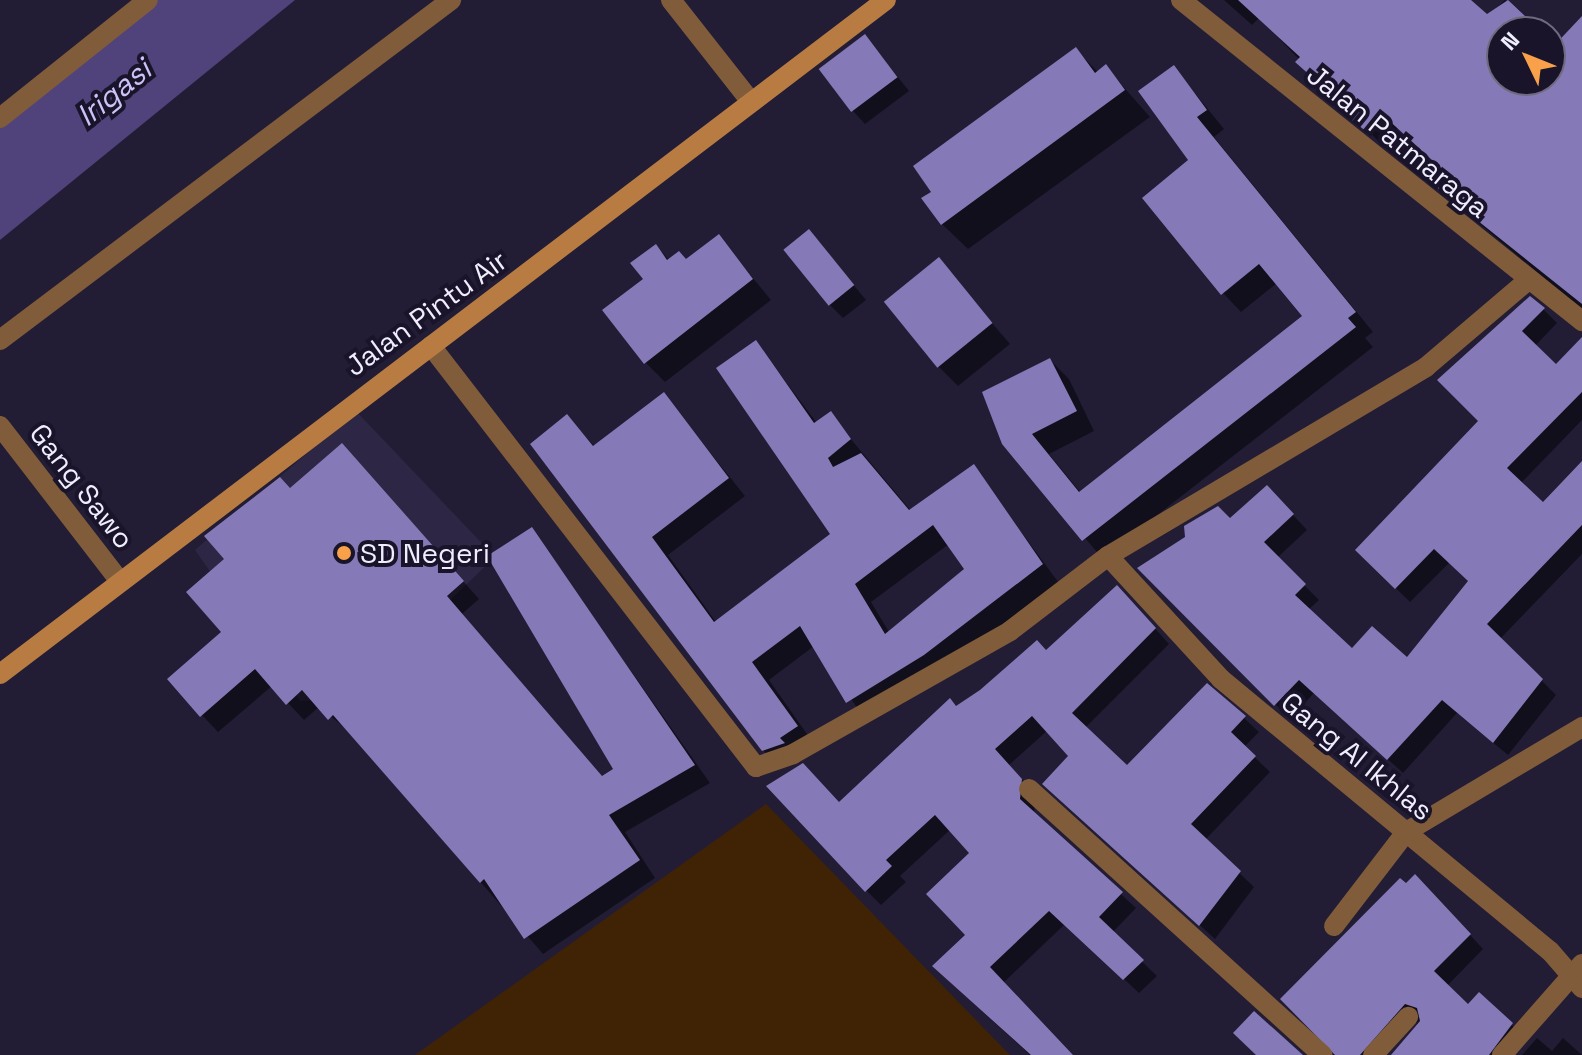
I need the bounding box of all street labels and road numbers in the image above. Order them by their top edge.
street label: Jalan Patmaraga [1300,57,1496,225]
street label: Jalan Pintu Air [338,243,514,383]
street label: Gang Sawo [23,417,141,555]
street label: Gang Al Ikhlas [1274,685,1440,827]

